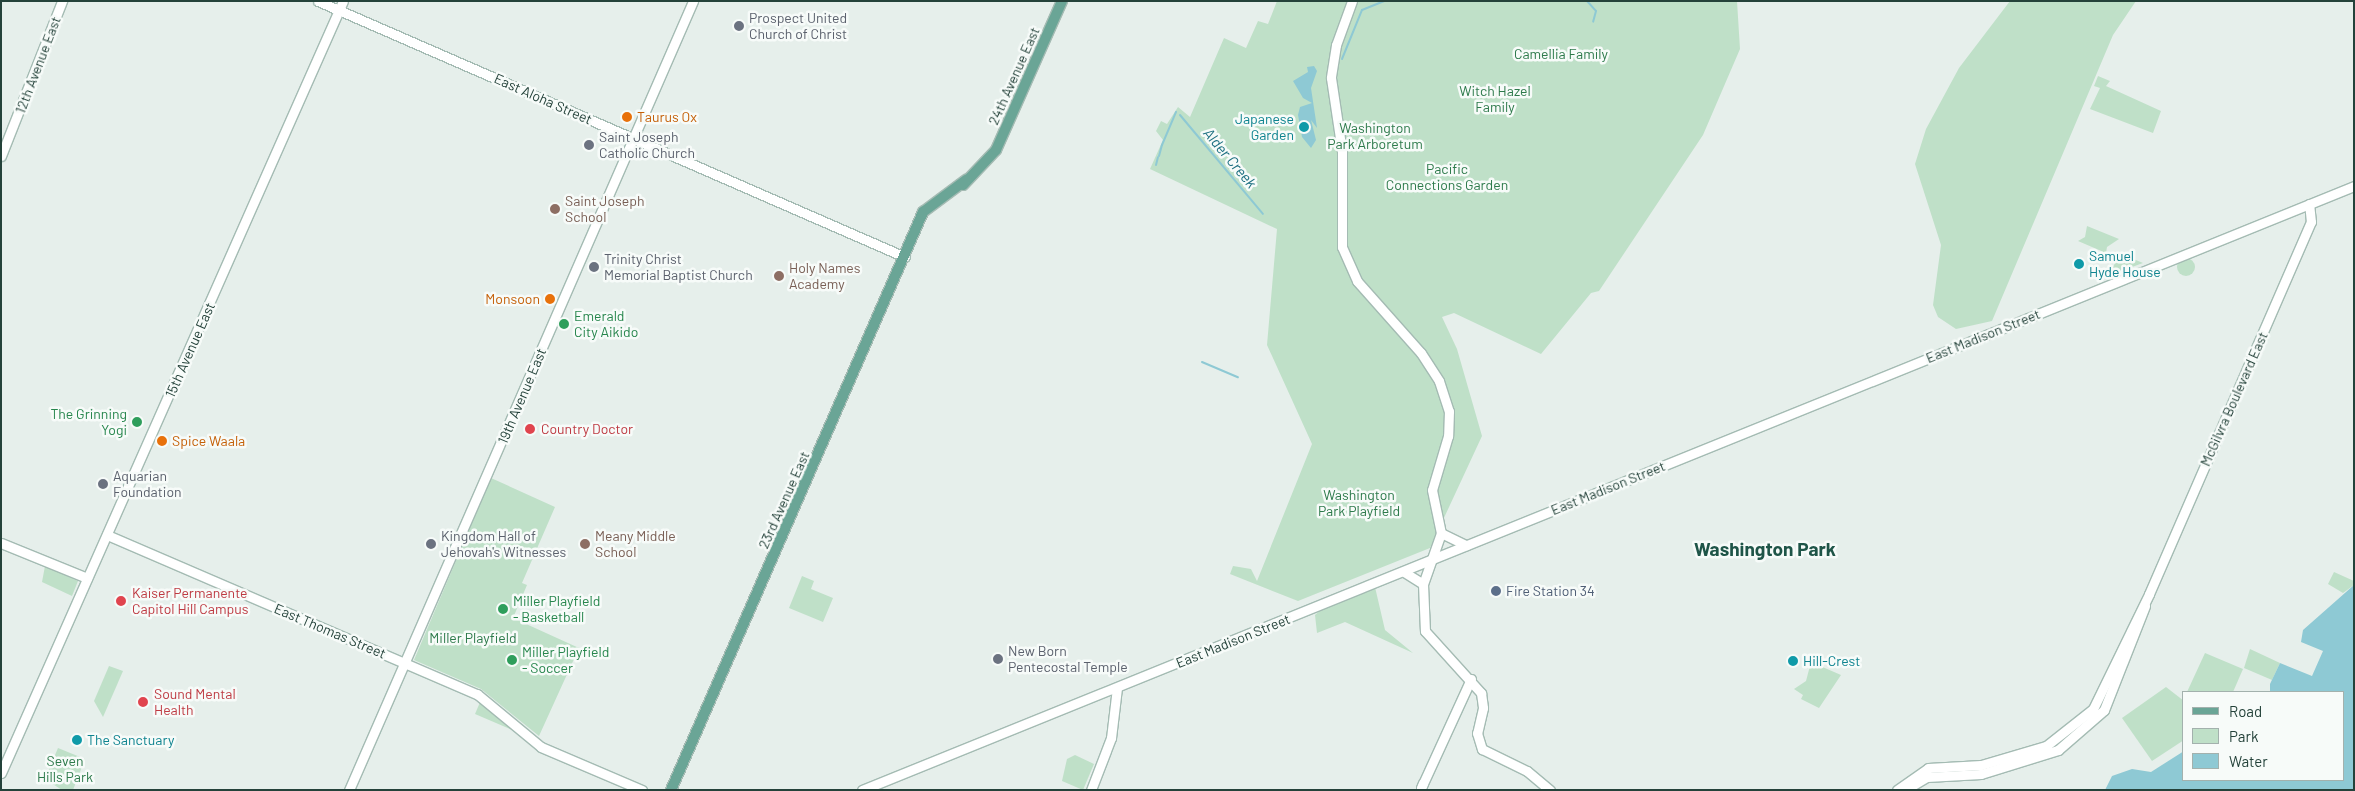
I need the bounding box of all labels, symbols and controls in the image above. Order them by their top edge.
place label: Prospect United Church of Christ [749,10,847,42]
street label: 12th Avenue East [12,14,64,116]
marker: Prospect United Church of Christ [733,20,745,32]
street label: 24th Avenue East [985,24,1043,128]
park label: Camellia Family [1514,46,1608,62]
street label: East Aloha Street [491,70,595,128]
park label: Witch Hazel Family [1459,83,1531,115]
place label: Taurus Ox [637,109,697,125]
marker: Taurus Ox [621,111,633,123]
place label: Japanese Garden [1235,111,1294,144]
park label: Washington Park Arboretum [1327,120,1423,152]
marker: Japanese Garden [1298,121,1310,133]
water label: Alder Creek [1200,124,1260,192]
place label: Saint Joseph Catholic Church [599,129,695,162]
marker: Saint Joseph Catholic Church [583,139,595,151]
park label: Pacific Connections Garden [1386,161,1508,193]
place label: Saint Joseph School [565,193,644,226]
marker: Saint Joseph School [549,203,561,215]
place label: Samuel Hyde House [2089,248,2161,280]
place label: Trinity Christ Memorial Baptist Church [604,251,753,284]
marker: Samuel Hyde House [2073,258,2085,270]
place label: Holy Names Academy [789,260,860,292]
marker: Trinity Christ Memorial Baptist Church [588,261,600,273]
marker: Holy Names Academy [773,270,785,282]
place label: Monsoon [485,291,540,307]
marker: Monsoon [544,293,556,305]
street label: 15th Avenue East [162,300,218,400]
street label: East Madison Street [1924,305,2042,367]
place label: Emerald City Aikido [574,308,638,341]
marker: Emerald City Aikido [558,318,570,330]
street label: McGilvra Boulevard East [2197,329,2271,469]
street label: 19th Avenue East [494,346,550,446]
place label: The Grinning Yogi [50,406,127,438]
marker: The Grinning Yogi [131,416,143,428]
place label: Country Doctor [541,421,633,437]
marker: Country Doctor [523,422,537,436]
place label: Spice Waala [172,433,245,449]
marker: Spice Waala [156,435,168,447]
street label: 23rd Avenue East [755,449,813,551]
street label: East Madison Street [1549,457,1667,519]
place label: Aquarian Foundation [113,468,182,501]
marker: Aquarian Foundation [97,478,109,490]
park label: Washington Park Playfield [1318,487,1400,520]
place label: Kingdom Hall of Jehovah's Witnesses [441,528,566,560]
place label: Meany Middle School [595,528,676,560]
marker: Kingdom Hall of Jehovah's Witnesses [425,538,437,550]
marker: Meany Middle School [579,538,591,550]
district label: Washington Park [1694,538,1836,560]
place label: Fire Station 34 [1506,583,1595,599]
place label: Kaiser Permanente Capitol Hill Campus [132,585,248,618]
marker: Fire Station 34 [1490,585,1502,597]
place label: Miller Playfield - Basketball [513,593,600,626]
marker: Kaiser Permanente Capitol Hill Campus [114,594,128,608]
street label: East Thomas Street [272,600,388,662]
marker: Miller Playfield - Basketball [497,603,509,615]
street label: East Madison Street [1174,610,1292,672]
park label: Miller Playfield [429,630,517,646]
place label: New Born Pentecostal Temple [1008,643,1128,676]
place label: Miller Playfield - Soccer [522,644,609,676]
marker: New Born Pentecostal Temple [992,653,1004,665]
place label: Hill-Crest [1803,653,1860,669]
marker: Miller Playfield - Soccer [506,654,518,666]
marker: Hill-Crest [1787,655,1799,667]
place label: Sound Mental Health [154,686,236,719]
legend [2182,691,2345,781]
marker: Sound Mental Health [136,695,150,709]
text: Road [2229,702,2262,720]
text: Park [2229,727,2258,745]
place label: The Sanctuary [87,732,174,748]
marker: The Sanctuary [71,734,83,746]
text: Water [2229,752,2268,770]
park label: Seven Hills Park [37,753,93,786]

